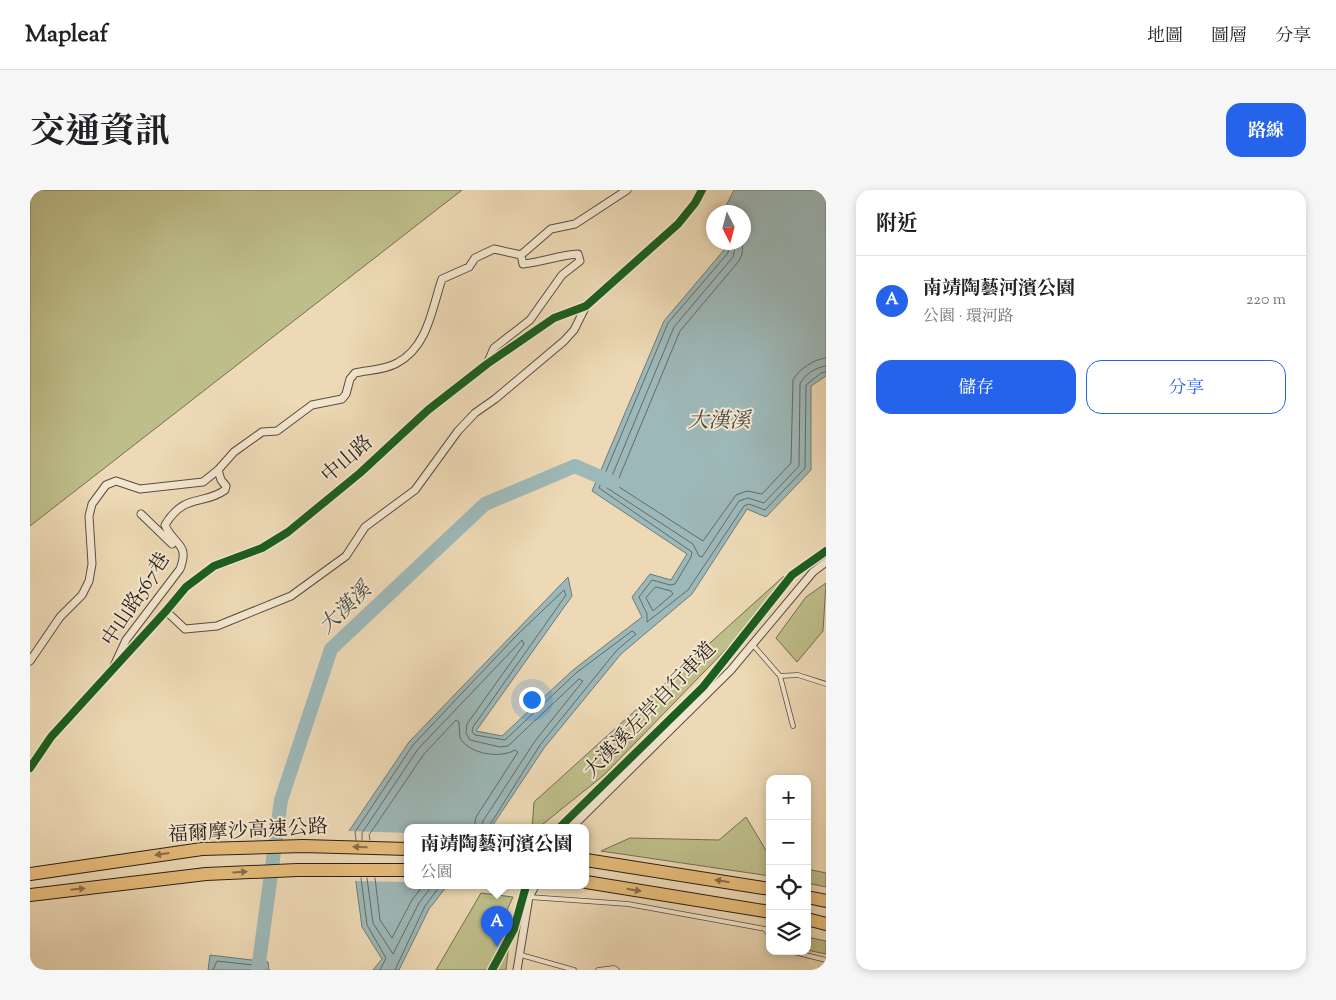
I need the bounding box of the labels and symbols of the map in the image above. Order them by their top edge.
north arrow [706,205,751,250]
water label: 大漢溪 [688,407,752,437]
street label: 中山路 [316,429,380,491]
street label: 中山路567巷 [96,547,178,653]
water label: 大漢溪 [313,575,381,642]
street label: 大漢溪左岸自行車道 [578,636,724,786]
your location [519,687,545,713]
street label: 福爾摩沙高速公路 [167,813,329,851]
one-way arrow [351,843,367,851]
one-way arrow [154,850,170,858]
one-way arrow [232,868,248,876]
one-way arrow [713,877,729,885]
one-way arrow [71,884,87,892]
one-way arrow [626,886,642,894]
pin: A [481,906,513,947]

